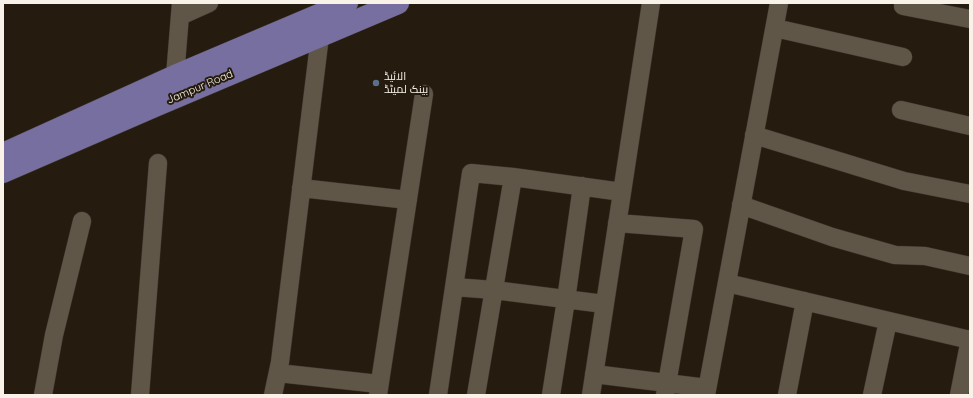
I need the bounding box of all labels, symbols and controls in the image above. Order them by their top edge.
street label: Jampur Road [165,67,235,107]
place label: الائیڈ بینک لمیٹڈ [384,70,428,96]
marker: الائیڈ بینک لمیٹڈ [371,78,381,88]

